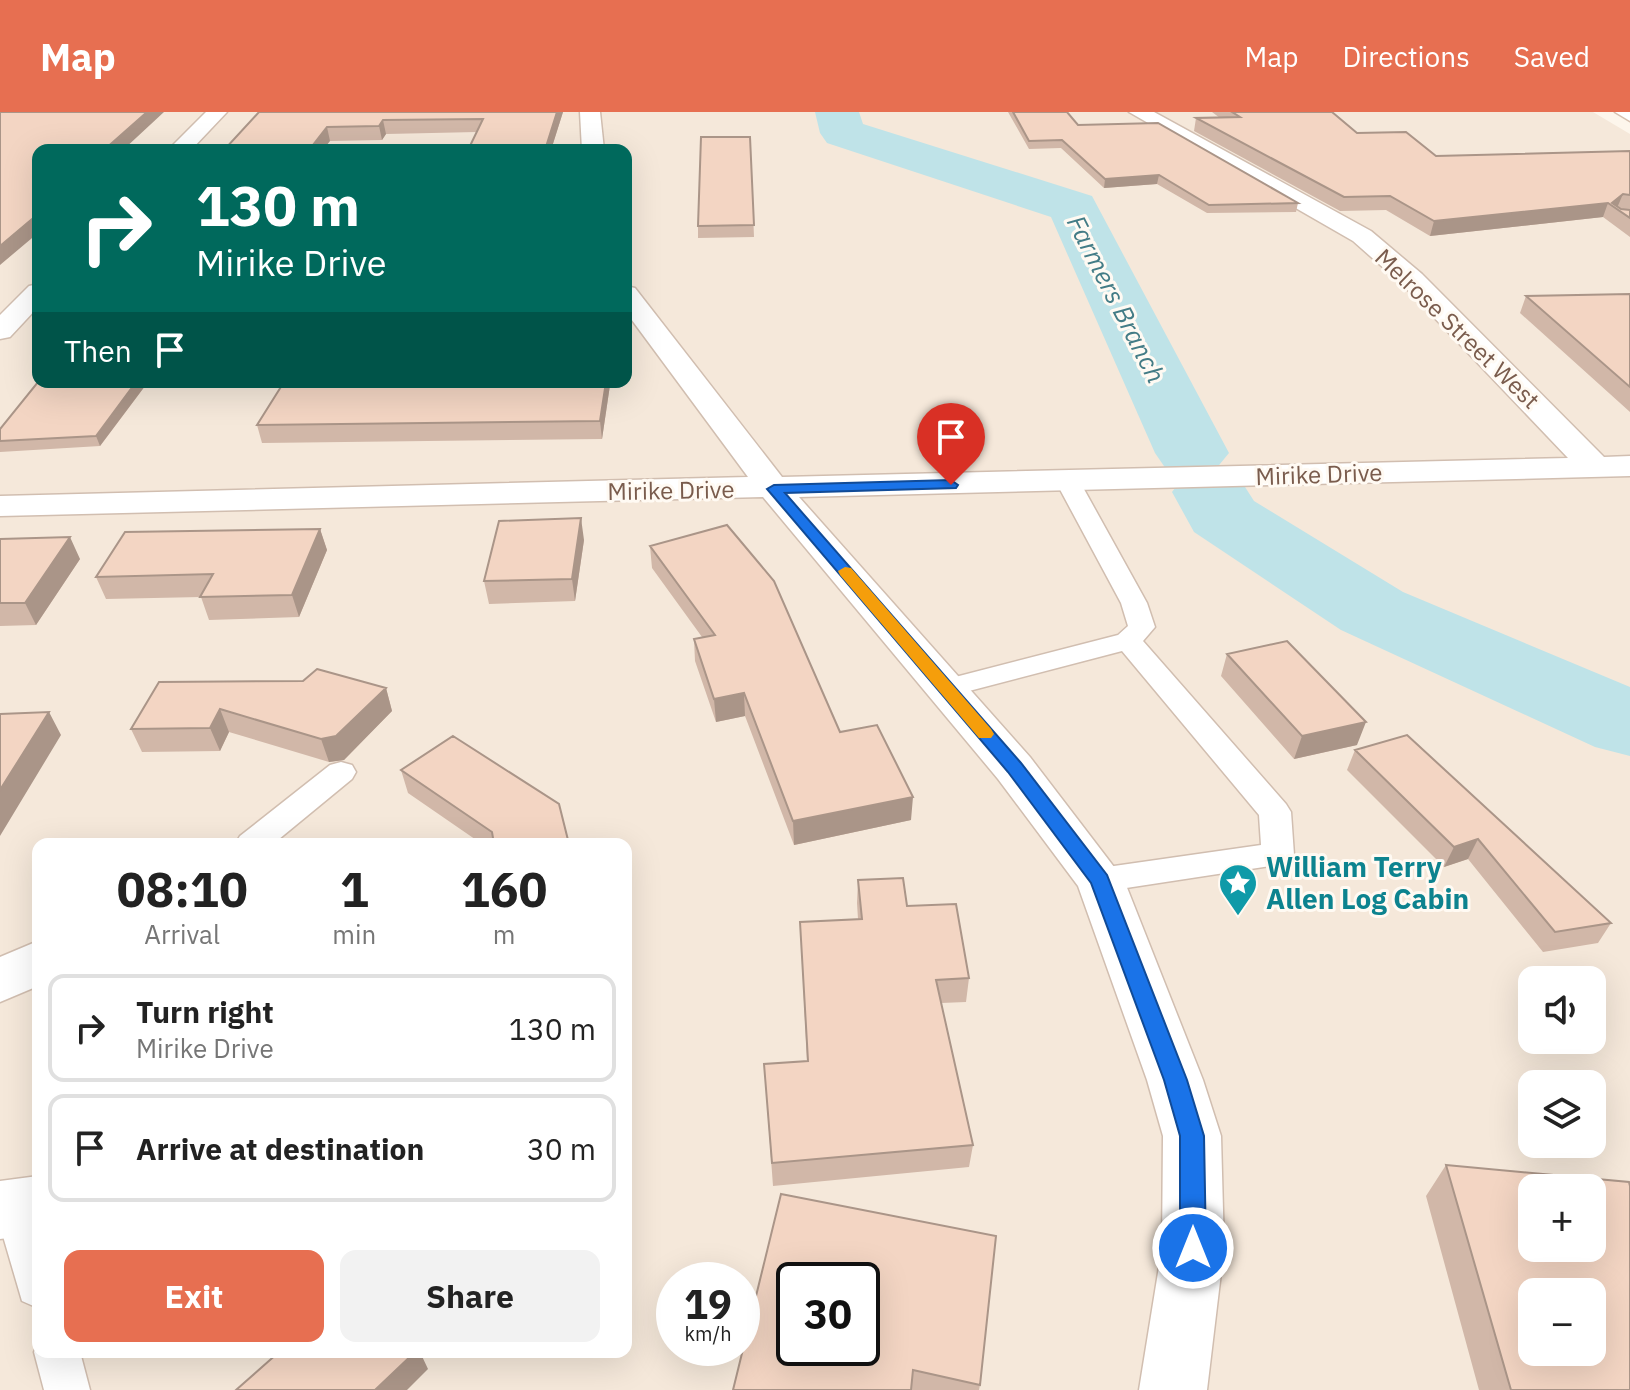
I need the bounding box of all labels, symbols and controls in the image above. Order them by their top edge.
text: Map [40,32,116,81]
text: Map [1244,38,1298,75]
text: Directions [1342,38,1470,75]
text: Saved [1514,38,1590,75]
text: 130 m [196,169,360,241]
icon: right [64,176,168,280]
water label: Farmers Branch [1060,209,1174,388]
text: Mirike Drive [196,239,387,286]
street label: Melrose Street West [1368,241,1547,415]
icon: arrive [148,328,192,372]
text: Then [64,331,132,370]
pin [917,403,985,485]
icon: arrive [929,415,973,459]
street label: Mirike Drive [1255,456,1383,492]
street label: Mirike Drive [607,473,735,507]
place label: William Terry Allen Log Cabin [1266,848,1469,917]
text: 08:10 [117,858,248,920]
text: 1 [340,858,369,920]
text: 160 [461,858,547,920]
place icon: William Terry Allen Log Cabin [1217,862,1259,917]
text: Arrival [144,917,220,951]
text: min [332,917,376,951]
text: m [493,917,515,951]
map controls [1518,966,1606,1366]
button: sound [1518,966,1606,1054]
text: Turn right [136,992,274,1031]
icon: right [68,1006,112,1050]
text: 130 m [509,1009,596,1048]
text: Mirike Drive [136,1031,274,1065]
button: layers [1518,1070,1606,1158]
icon: arrive [68,1126,112,1170]
text: Arrive at destination [136,1129,424,1168]
text: 30 m [527,1129,596,1168]
button: + [1518,1174,1606,1262]
position arrow [1151,1206,1235,1290]
button: Exit [64,1250,324,1342]
button: Share [340,1250,600,1342]
speed limit sign: 30 [776,1262,880,1366]
text: 19 [684,1278,732,1330]
button: − [1518,1278,1606,1366]
text: km/h [684,1320,732,1347]

